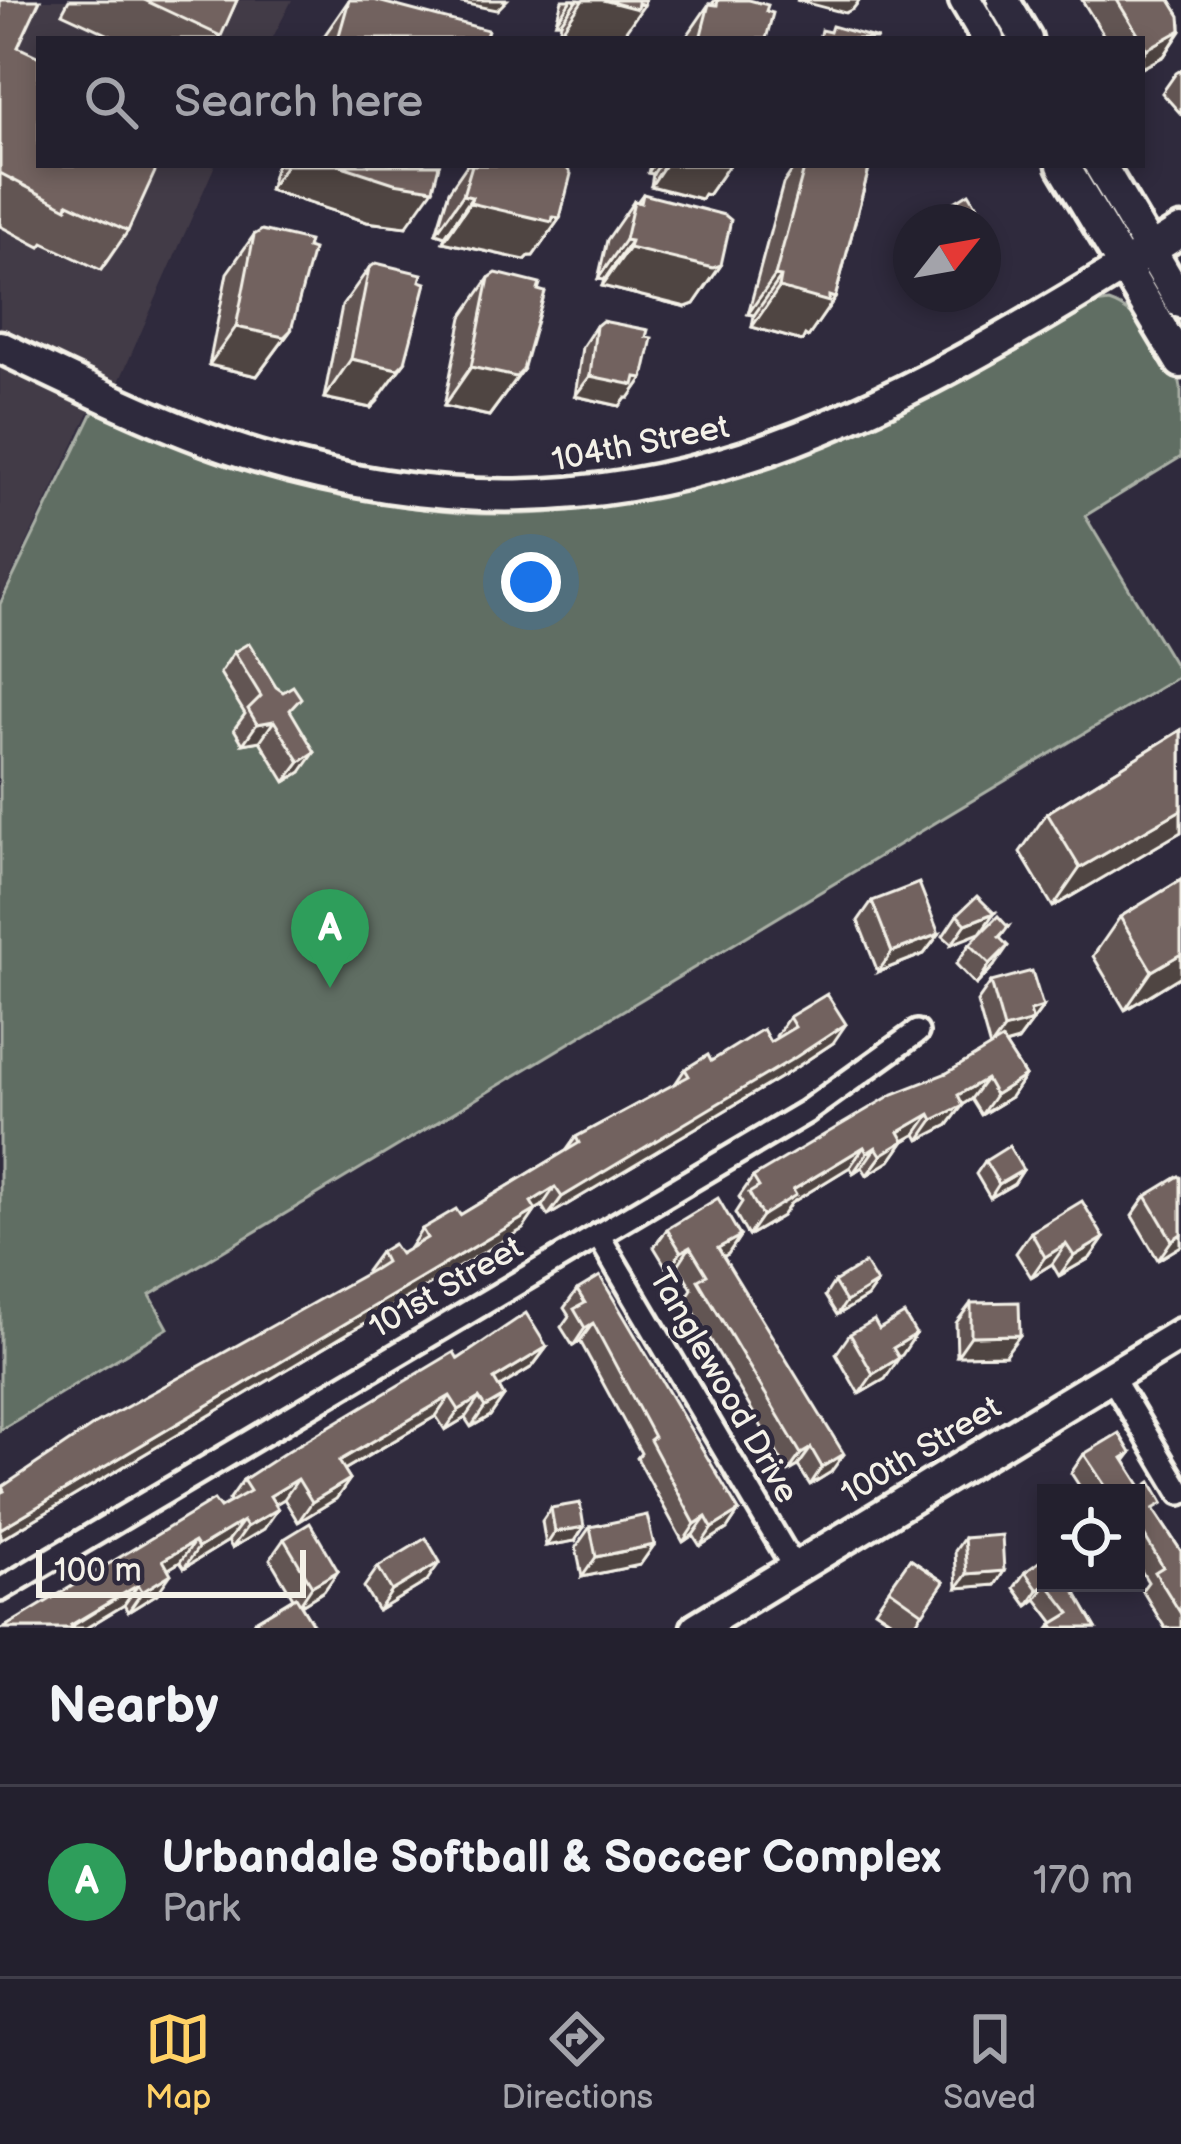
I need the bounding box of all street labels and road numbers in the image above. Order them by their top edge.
street label: 104th Street [548,407,732,481]
street label: 101st Street [362,1228,530,1348]
street label: Tanglewood Drive [640,1262,807,1510]
street label: 100th Street [834,1388,1008,1514]

